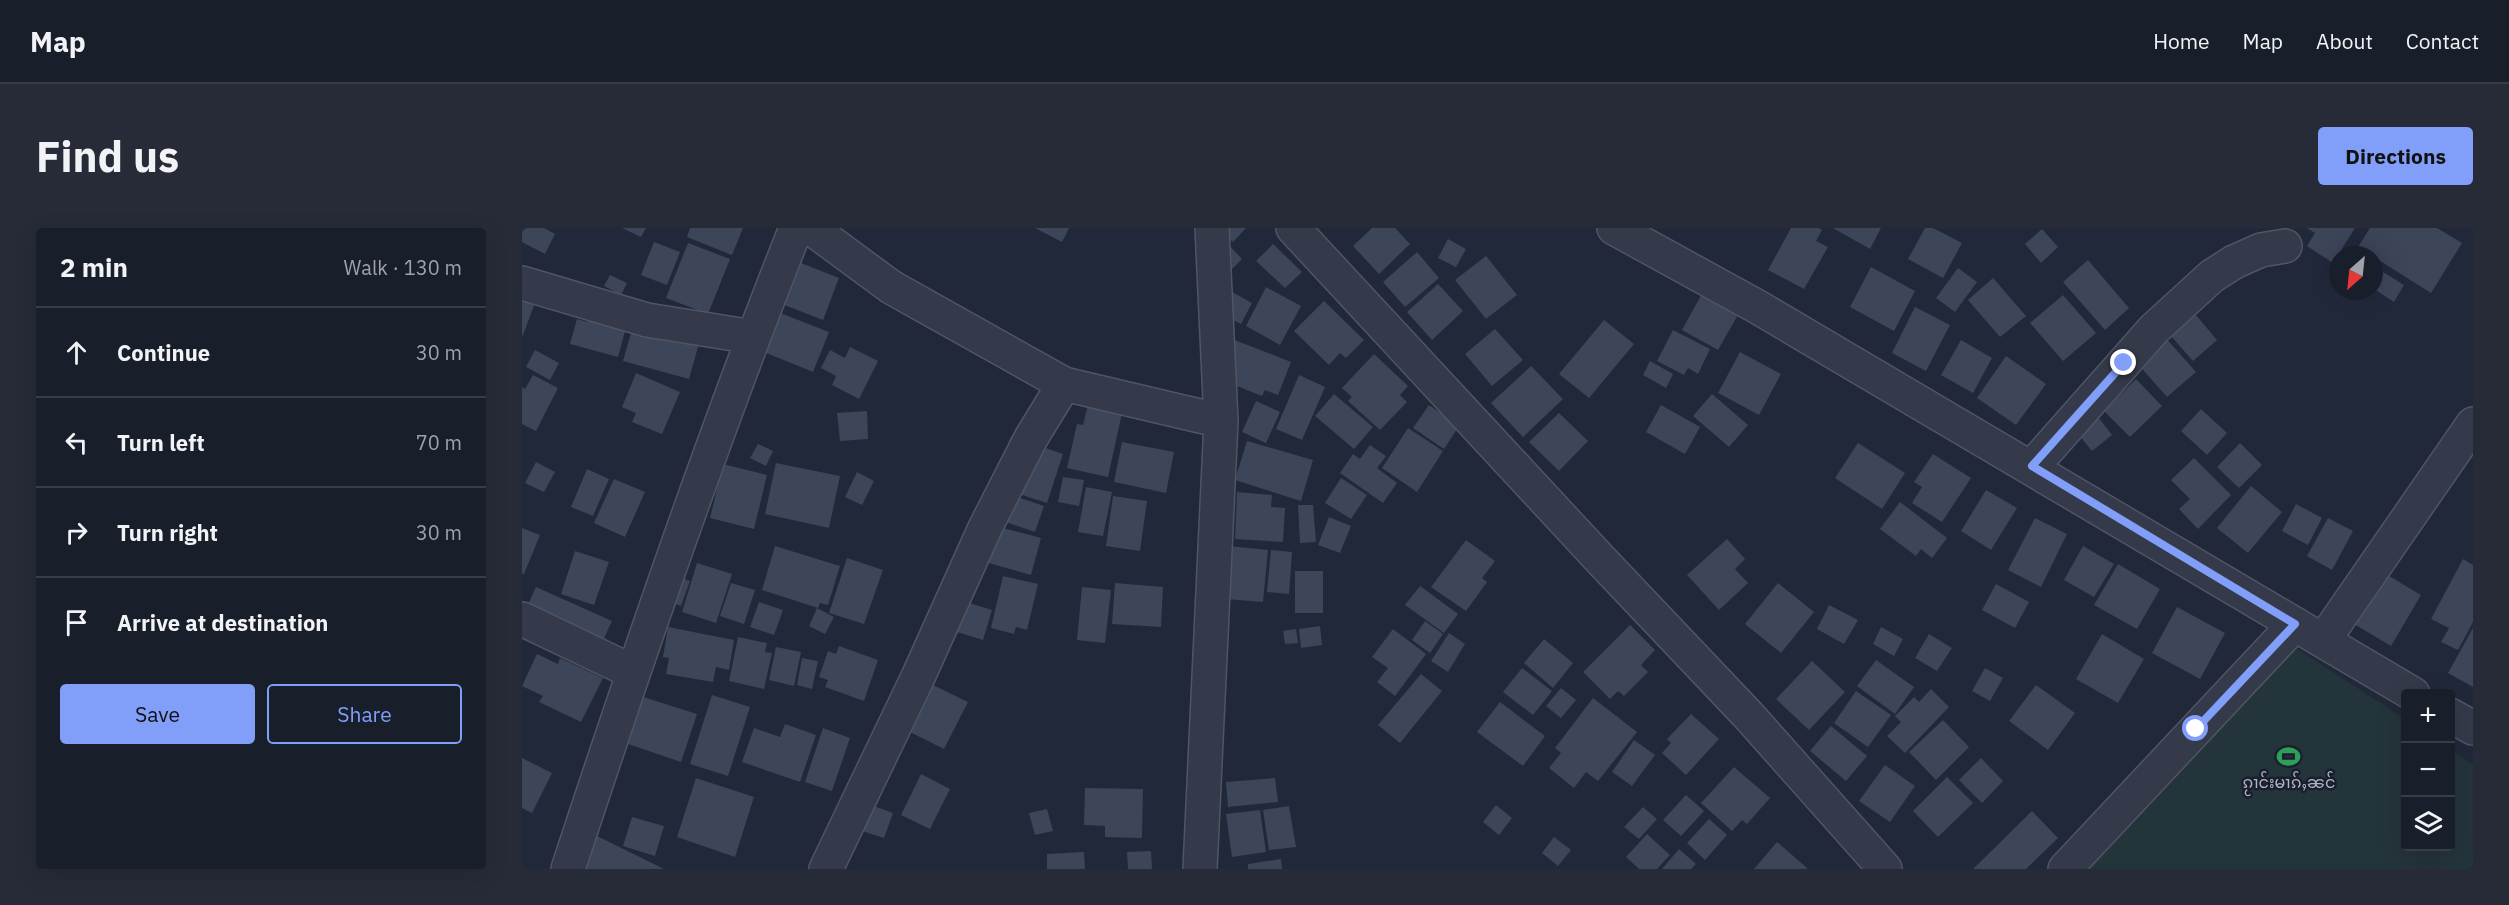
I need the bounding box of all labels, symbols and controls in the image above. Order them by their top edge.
text: Map [30,23,86,60]
text: Home [2153,27,2210,55]
text: Map [2243,27,2283,55]
text: About [2316,27,2373,55]
text: Contact [2406,27,2479,55]
button: Directions [2318,127,2473,185]
text: Find us [36,129,179,184]
north arrow [2329,246,2383,300]
text: 2 min [60,250,128,284]
text: Walk · 130 m [344,254,462,281]
icon: ahead [60,336,93,369]
text: Continue [117,338,210,367]
text: 30 m [416,339,462,366]
route end [2110,349,2136,375]
icon: left [60,426,93,459]
text: Turn left [117,428,205,457]
text: 70 m [416,429,462,456]
icon: right [60,516,93,549]
text: Turn right [117,518,218,547]
text: 30 m [416,519,462,546]
icon: arrive [60,606,93,639]
text: Arrive at destination [117,608,328,637]
button: Save [60,684,255,744]
button: Share [267,684,462,744]
map controls [2401,689,2455,851]
button: + [2401,689,2455,743]
route start [2182,715,2208,741]
button: − [2401,743,2455,797]
sports icon: ၵႂၢင်းမၢၵ်ႇၼင် [2276,744,2302,770]
place label: ၵႂၢင်းမၢၵ်ႇၼင် [2243,771,2335,797]
button: layers [2401,797,2455,851]

